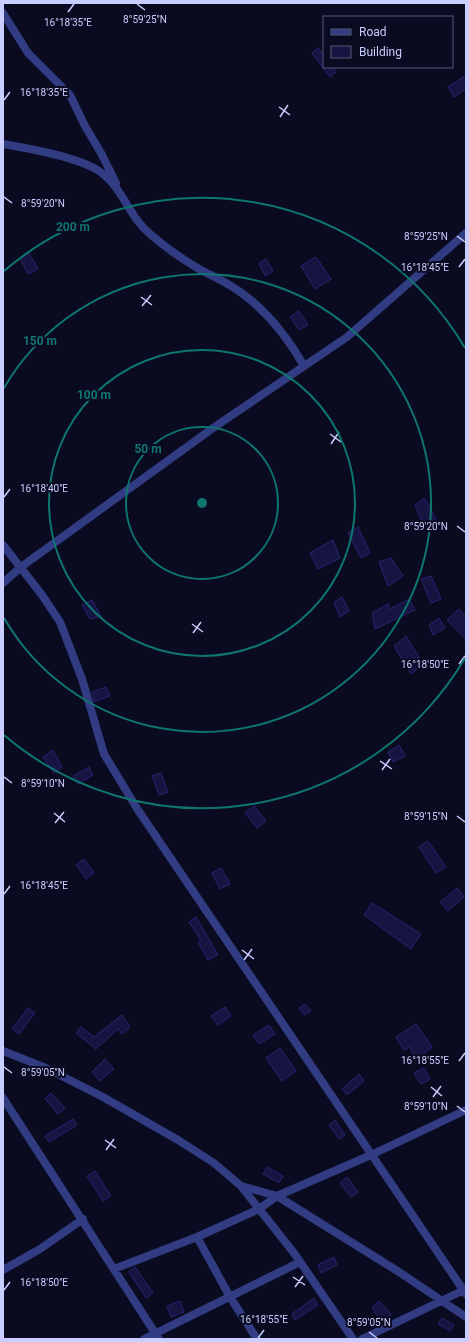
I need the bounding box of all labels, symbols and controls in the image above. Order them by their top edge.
text: 8°59'25"N [123,14,167,25]
legend [323,16,453,68]
text: 16°18'35"E [44,17,92,28]
text: Road [359,25,387,39]
text: Building [359,45,402,59]
text: 16°18'35"E [20,87,68,98]
text: 8°59'20"N [21,198,65,209]
text: 200 m [56,220,90,234]
text: 8°59'25"N [404,231,448,242]
text: 16°18'45"E [401,262,449,273]
text: 150 m [23,334,57,348]
text: 100 m [77,388,111,402]
text: 50 m [134,442,162,456]
text: 16°18'40"E [20,483,68,494]
centre of rings [195,496,209,510]
text: 8°59'20"N [404,521,448,532]
text: 16°18'50"E [401,659,449,670]
text: 8°59'10"N [21,778,65,789]
text: 8°59'15"N [404,811,448,822]
text: 16°18'45"E [20,880,68,891]
text: 16°18'55"E [401,1055,449,1066]
text: 8°59'05"N [21,1067,65,1078]
text: 8°59'10"N [404,1101,448,1112]
text: 16°18'50"E [20,1277,68,1288]
text: 16°18'55"E [240,1314,288,1325]
text: 8°59'05"N [347,1317,391,1328]

